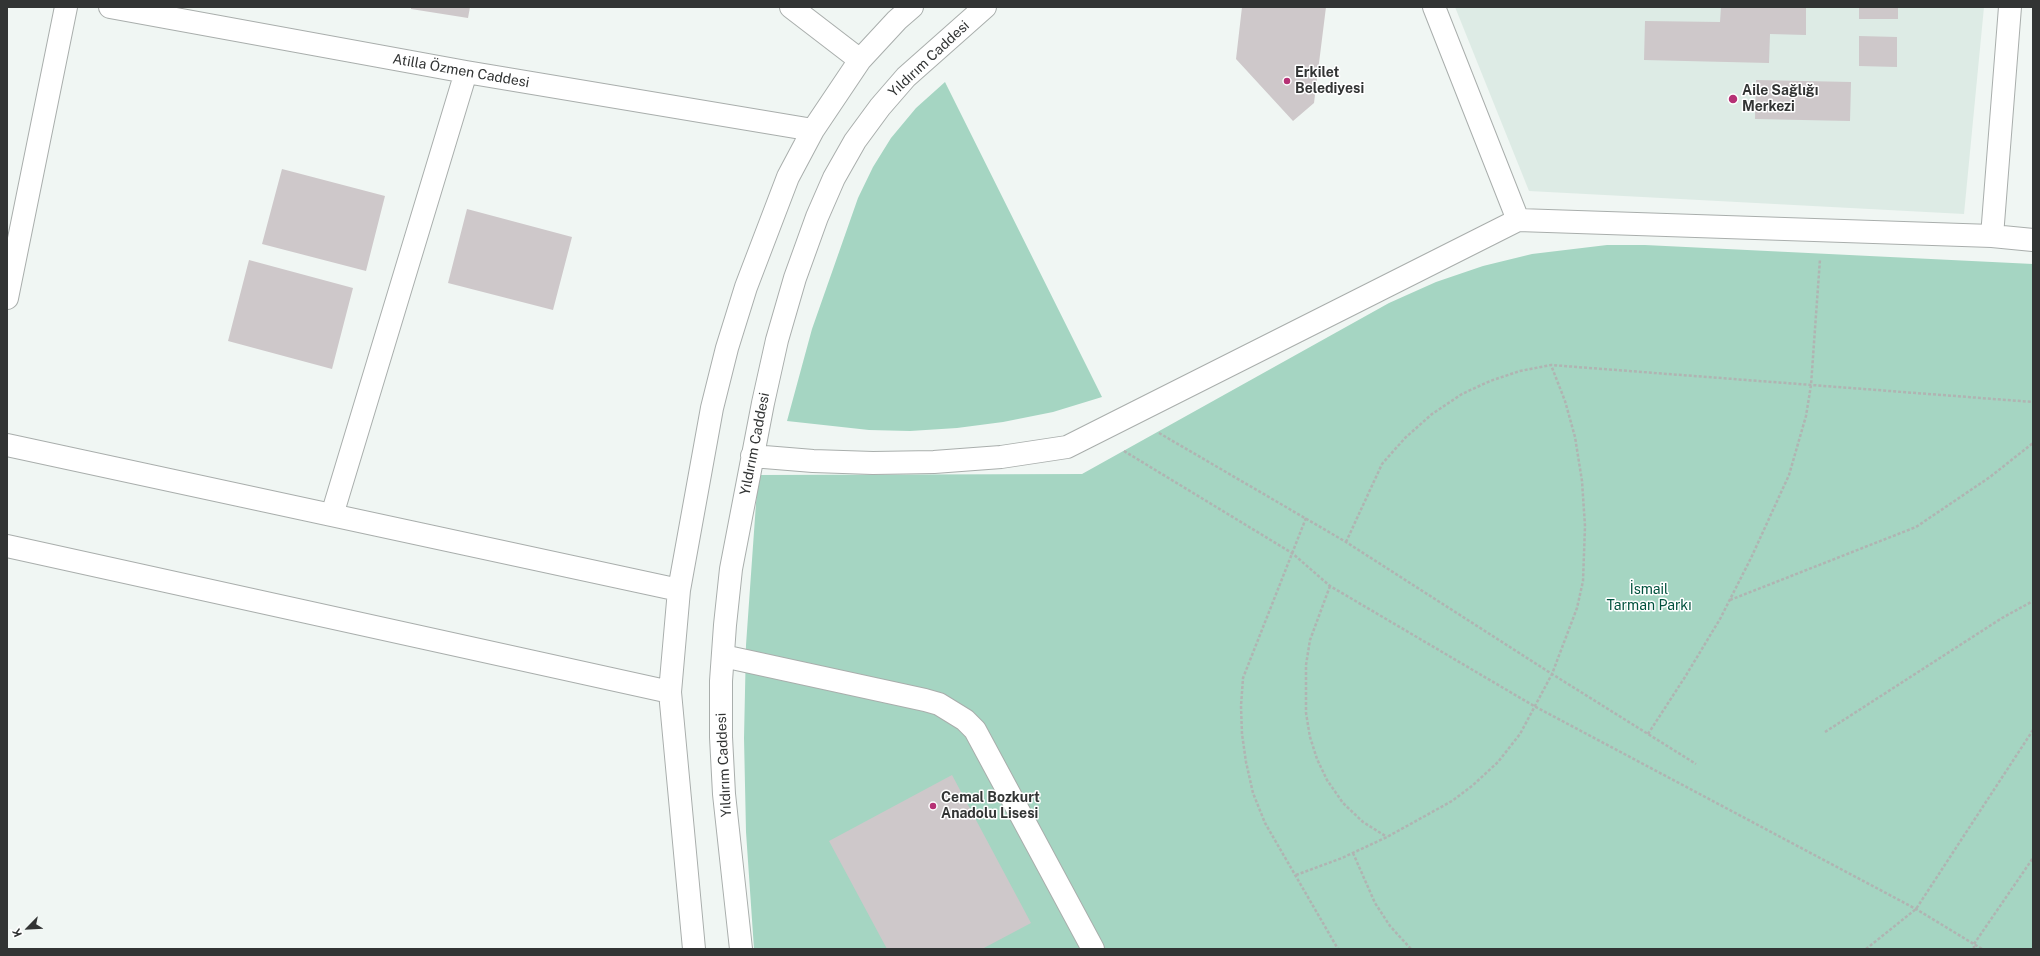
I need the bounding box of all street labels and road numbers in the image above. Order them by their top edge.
street label: Yıldırım Caddesi [885,17,973,101]
street label: Atilla Özmen Caddesi [391,51,531,91]
street label: Yıldırım Caddesi [737,391,773,497]
street label: Yıldırım Caddesi [713,712,735,818]

